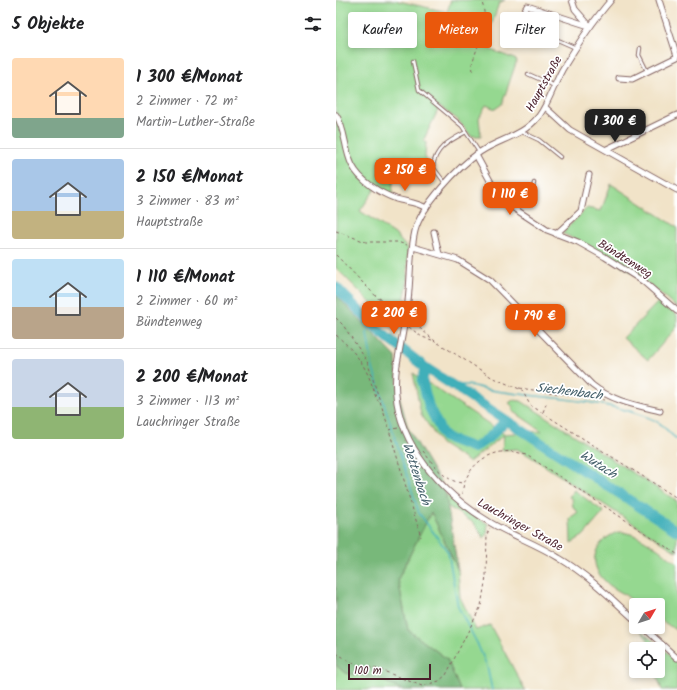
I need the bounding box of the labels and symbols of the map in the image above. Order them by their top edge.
street label: Hauptstraße [521,52,568,116]
pin: 1 300 € [578,109,652,143]
pin: 2 150 € [368,158,442,192]
pin: 1 110 € [473,182,547,216]
street label: Bündtenweg [594,235,656,283]
pin: 2 200 € [357,301,431,335]
pin: 1 790 € [498,304,572,338]
water label: Siechenbach [534,377,605,407]
water label: Wettenbach [396,440,436,509]
water label: Wutach [575,445,621,485]
street label: Lauchringer Straße [473,493,567,557]
north arrow [629,598,665,634]
scale bar [348,662,431,681]

